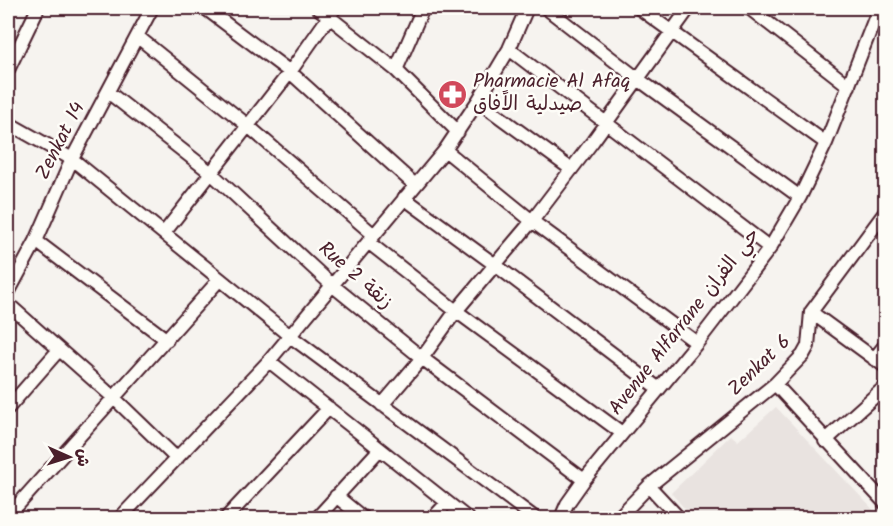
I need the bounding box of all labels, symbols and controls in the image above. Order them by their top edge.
place label: Pharmacie Al Afaq صيدلية الاًفاق [473,66,630,121]
pharmacy icon: Pharmacie Al Afaq صيدلية الاًفاق [436,78,468,110]
street label: Zenkat 14 [28,96,94,186]
street label: Avenue Alfarrane حي الفران [601,221,769,423]
street label: Rue 2 زنقة [310,234,400,318]
street label: Zenkat 6 [721,328,799,404]
north arrow [39,427,99,487]
text: ش [70,448,95,467]

